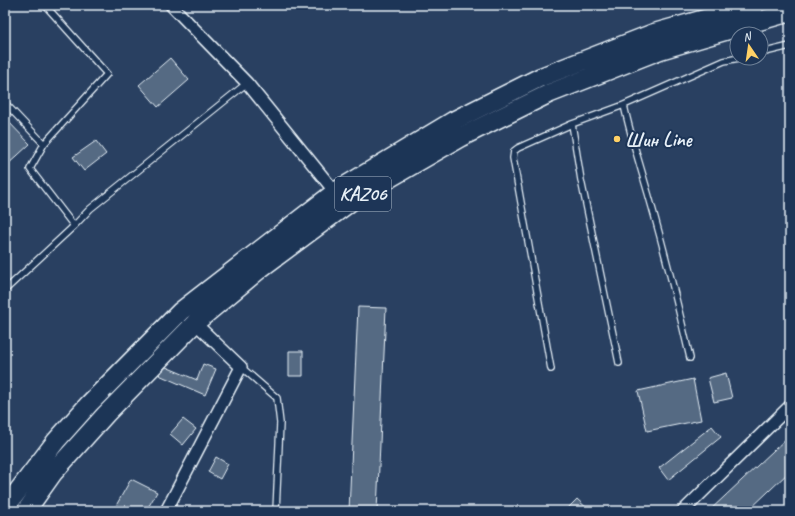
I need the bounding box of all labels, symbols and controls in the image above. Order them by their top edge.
north arrow [729,26,769,66]
text: N [742,28,754,44]
place label: Шин Line [625,127,693,152]
marker: Шин Line [612,134,622,144]
road number: KАZ06 [335,177,391,211]

